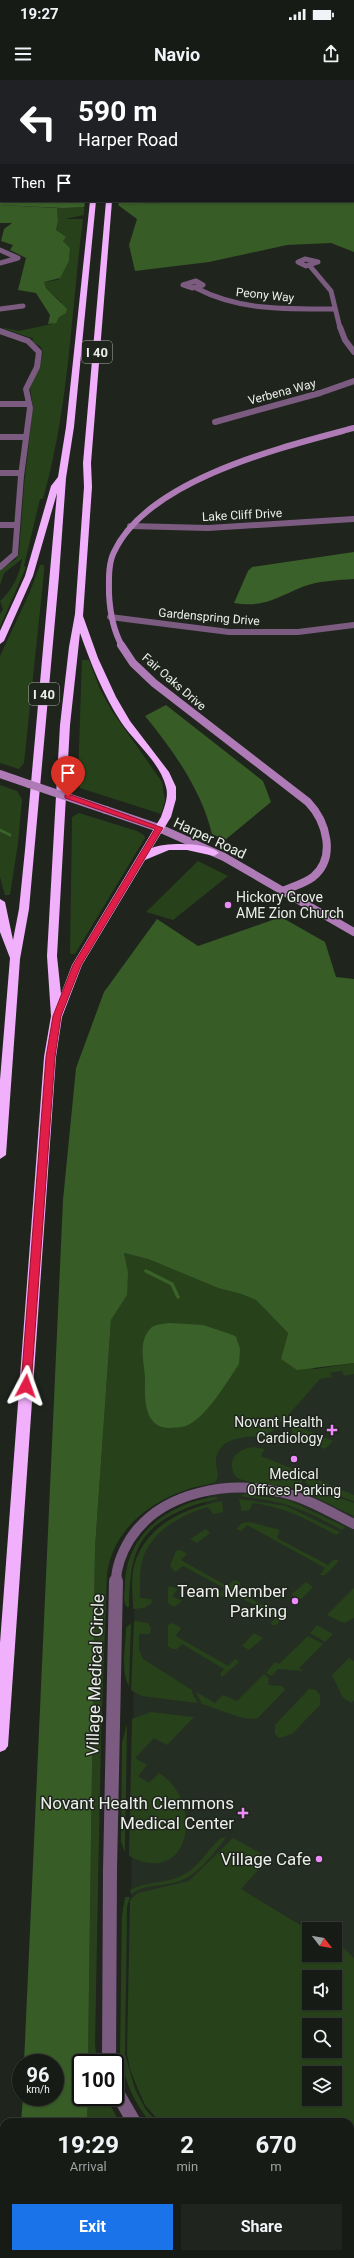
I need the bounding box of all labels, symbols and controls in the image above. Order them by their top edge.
text: 19:27 [20,5,59,23]
icon: menu [12,43,34,65]
icon: share [320,43,342,65]
text: Navio [154,44,200,65]
text: 590 m [78,95,157,128]
icon: left [12,96,64,148]
text: Harper Road [78,129,178,150]
icon: arrive [53,172,75,194]
text: Then [12,174,45,192]
street label: Peony Way [235,285,295,305]
road number: I 40 [82,341,112,363]
street label: Verbena Way [247,376,318,408]
street label: Lake Cliff Drive [202,506,282,524]
street label: Gardenspring Drive [158,606,260,628]
street label: Fair Oaks Drive [139,651,209,713]
road number: I 40 [29,683,59,705]
pin [51,756,85,797]
icon: arrive [57,762,79,784]
street label: Harper Road [171,814,249,862]
place label: Hickory Grove AME Zion Church [236,889,344,921]
marker: Hickory Grove AME Zion Church [223,900,233,910]
position arrow [5,1365,47,1407]
place label: Novant Health Cardiology [234,1414,323,1446]
marker: Novant Health Cardiology [326,1424,338,1436]
marker: Medical Offices Parking [289,1454,299,1464]
place label: Medical Offices Parking [247,1466,341,1498]
place label: Team Member Parking [177,1581,287,1621]
street label: Village Medical Circle [82,1594,108,1756]
marker: Team Member Parking [290,1596,300,1606]
place label: Novant Health Clemmons Medical Center [40,1793,234,1833]
marker: Novant Health Clemmons Medical Center [237,1807,249,1819]
place label: Village Cafe [221,1849,311,1869]
marker: Village Cafe [314,1854,324,1864]
north arrow [302,1922,342,1962]
map controls [302,1922,342,2106]
button: sound [302,1970,342,2010]
button: search [302,2018,342,2058]
speed limit sign: 100 [72,2054,124,2106]
text: 96 [27,2063,49,2087]
button: layers [302,2066,342,2106]
text: km/h [26,2084,50,2095]
text: 19:29 [57,2131,119,2159]
text: 2 [180,2131,194,2159]
text: 670 [255,2131,297,2159]
text: Arrival [70,2159,107,2174]
text: min [176,2159,198,2174]
text: m [270,2159,282,2174]
button: Exit [12,2204,173,2250]
button: Share [181,2204,342,2250]

